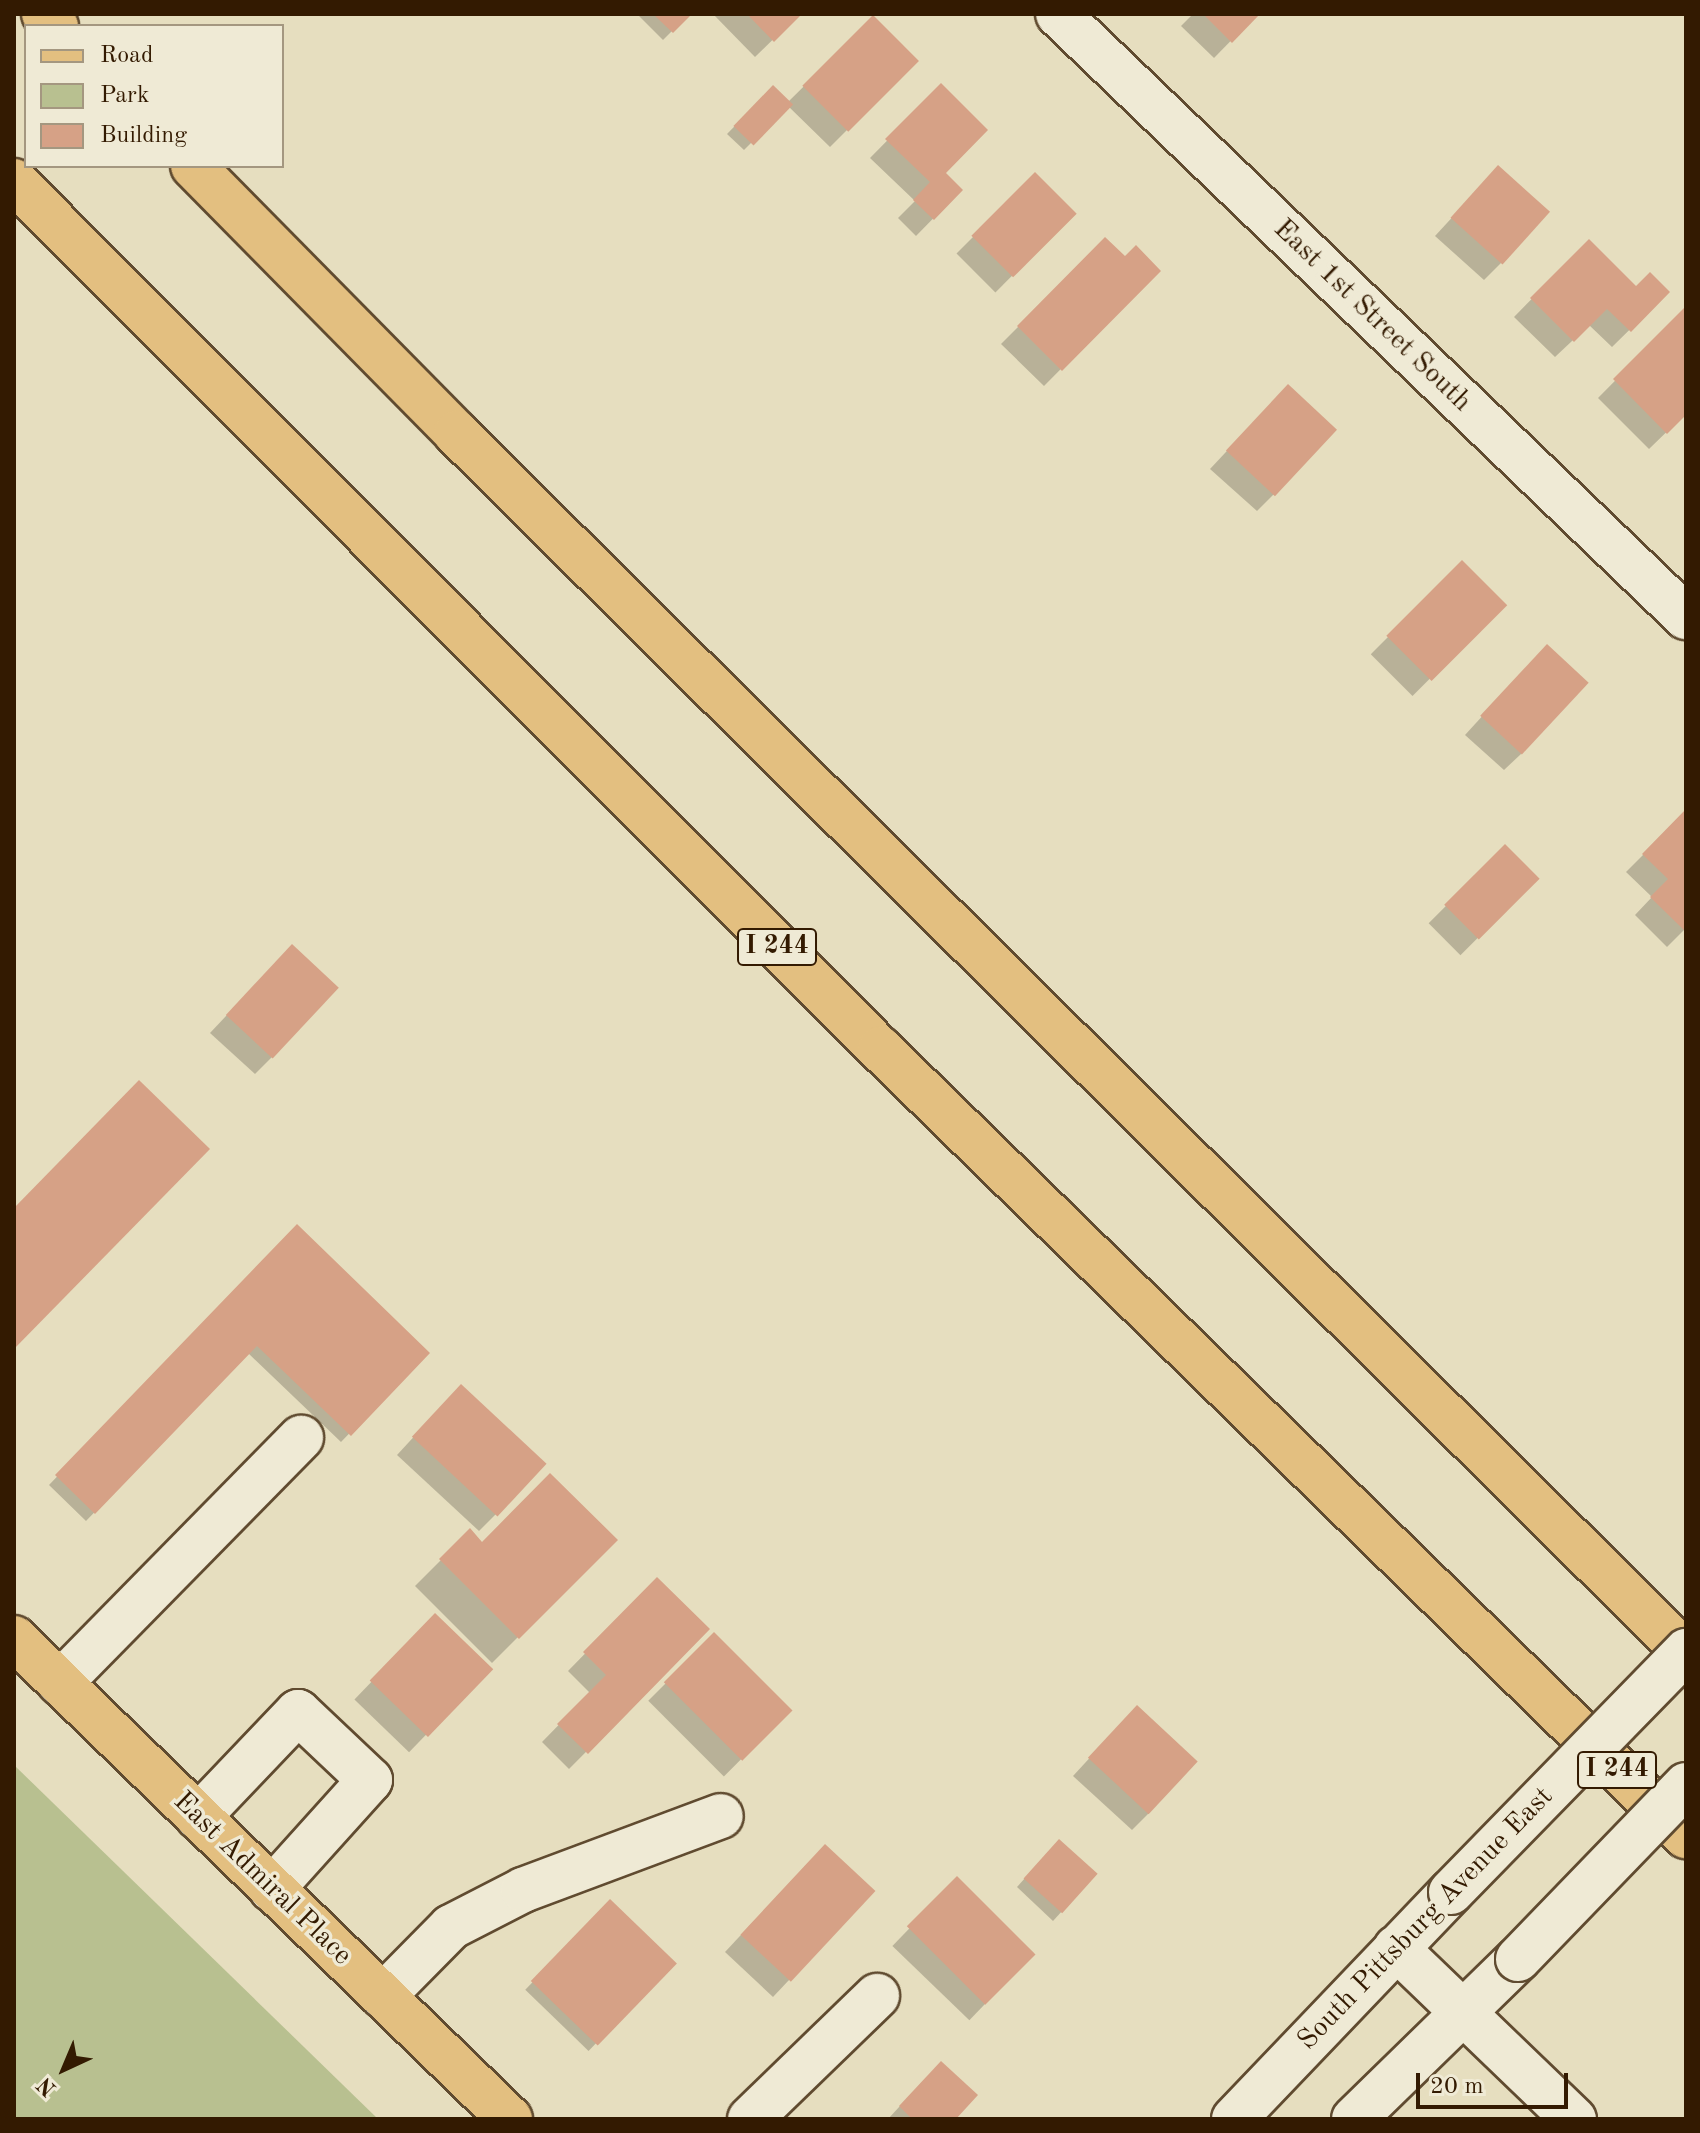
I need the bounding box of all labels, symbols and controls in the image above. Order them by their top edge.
legend [24,24,284,168]
text: Road [100,44,153,68]
text: Park [100,84,149,108]
text: Building [100,124,187,148]
street label: East 1st Street South [1266,213,1478,419]
road number: I 244 [737,925,817,969]
road number: I 244 [1577,1748,1657,1792]
street label: South Pittsburg Avenue East [1291,1780,1561,2058]
street label: East Admiral Place [166,1785,358,1973]
north arrow [24,2029,104,2109]
scale bar [1420,2057,1572,2107]
text: N [34,2073,61,2100]
text: 20 m [1430,2075,1484,2099]

